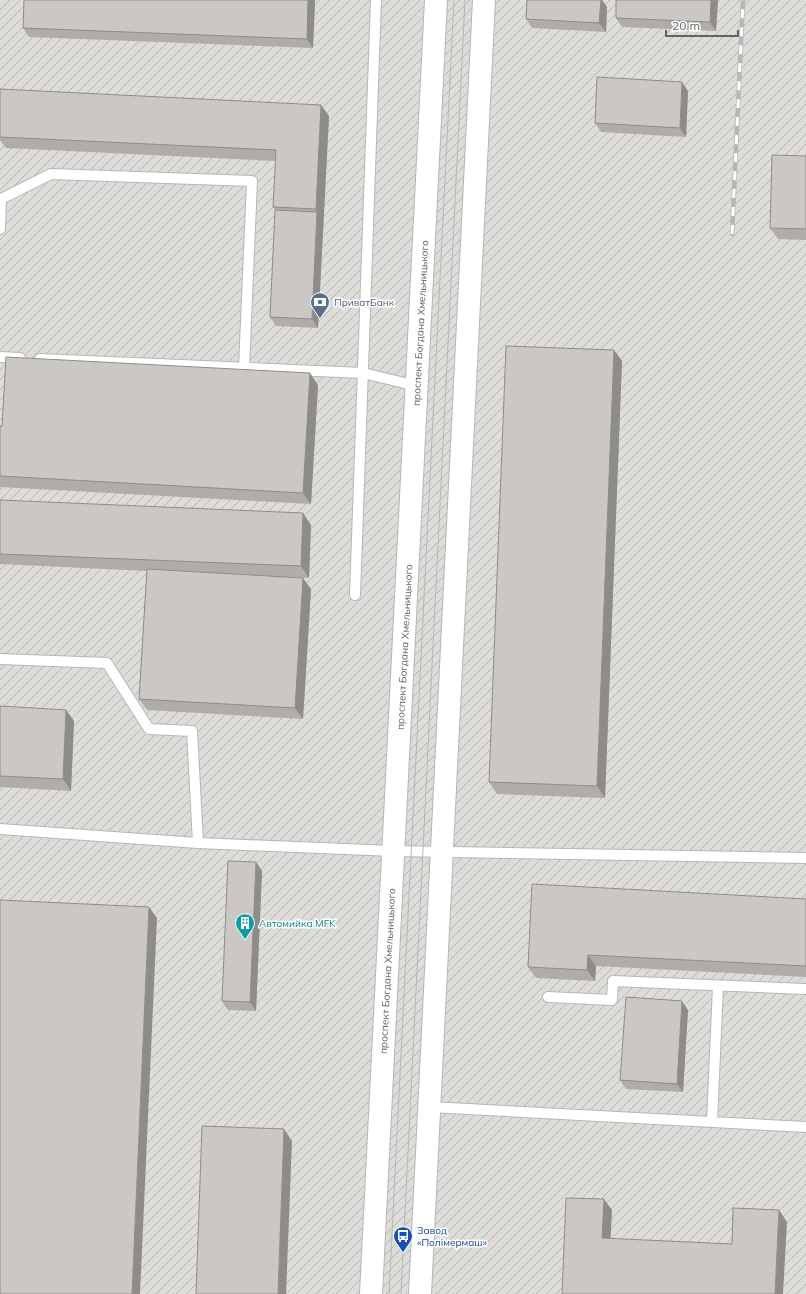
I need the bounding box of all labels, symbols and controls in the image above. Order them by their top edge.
scale bar [666,12,738,38]
text: 20 m [672,18,700,33]
street label: проспект Богдана Хмельницького [410,240,431,406]
bank icon: ПриватБанк [309,291,331,319]
place label: ПриватБанк [334,296,395,309]
street label: проспект Богдана Хмельницького [394,564,415,730]
street label: проспект Богдана Хмельницького [377,888,398,1054]
building icon: Автомийка MFK [234,912,256,940]
place label: Автомийка MFK [259,917,336,930]
place label: Завод «Полімермаш» [417,1224,488,1249]
bus stop icon: Завод «Полімермаш» [392,1225,414,1253]

